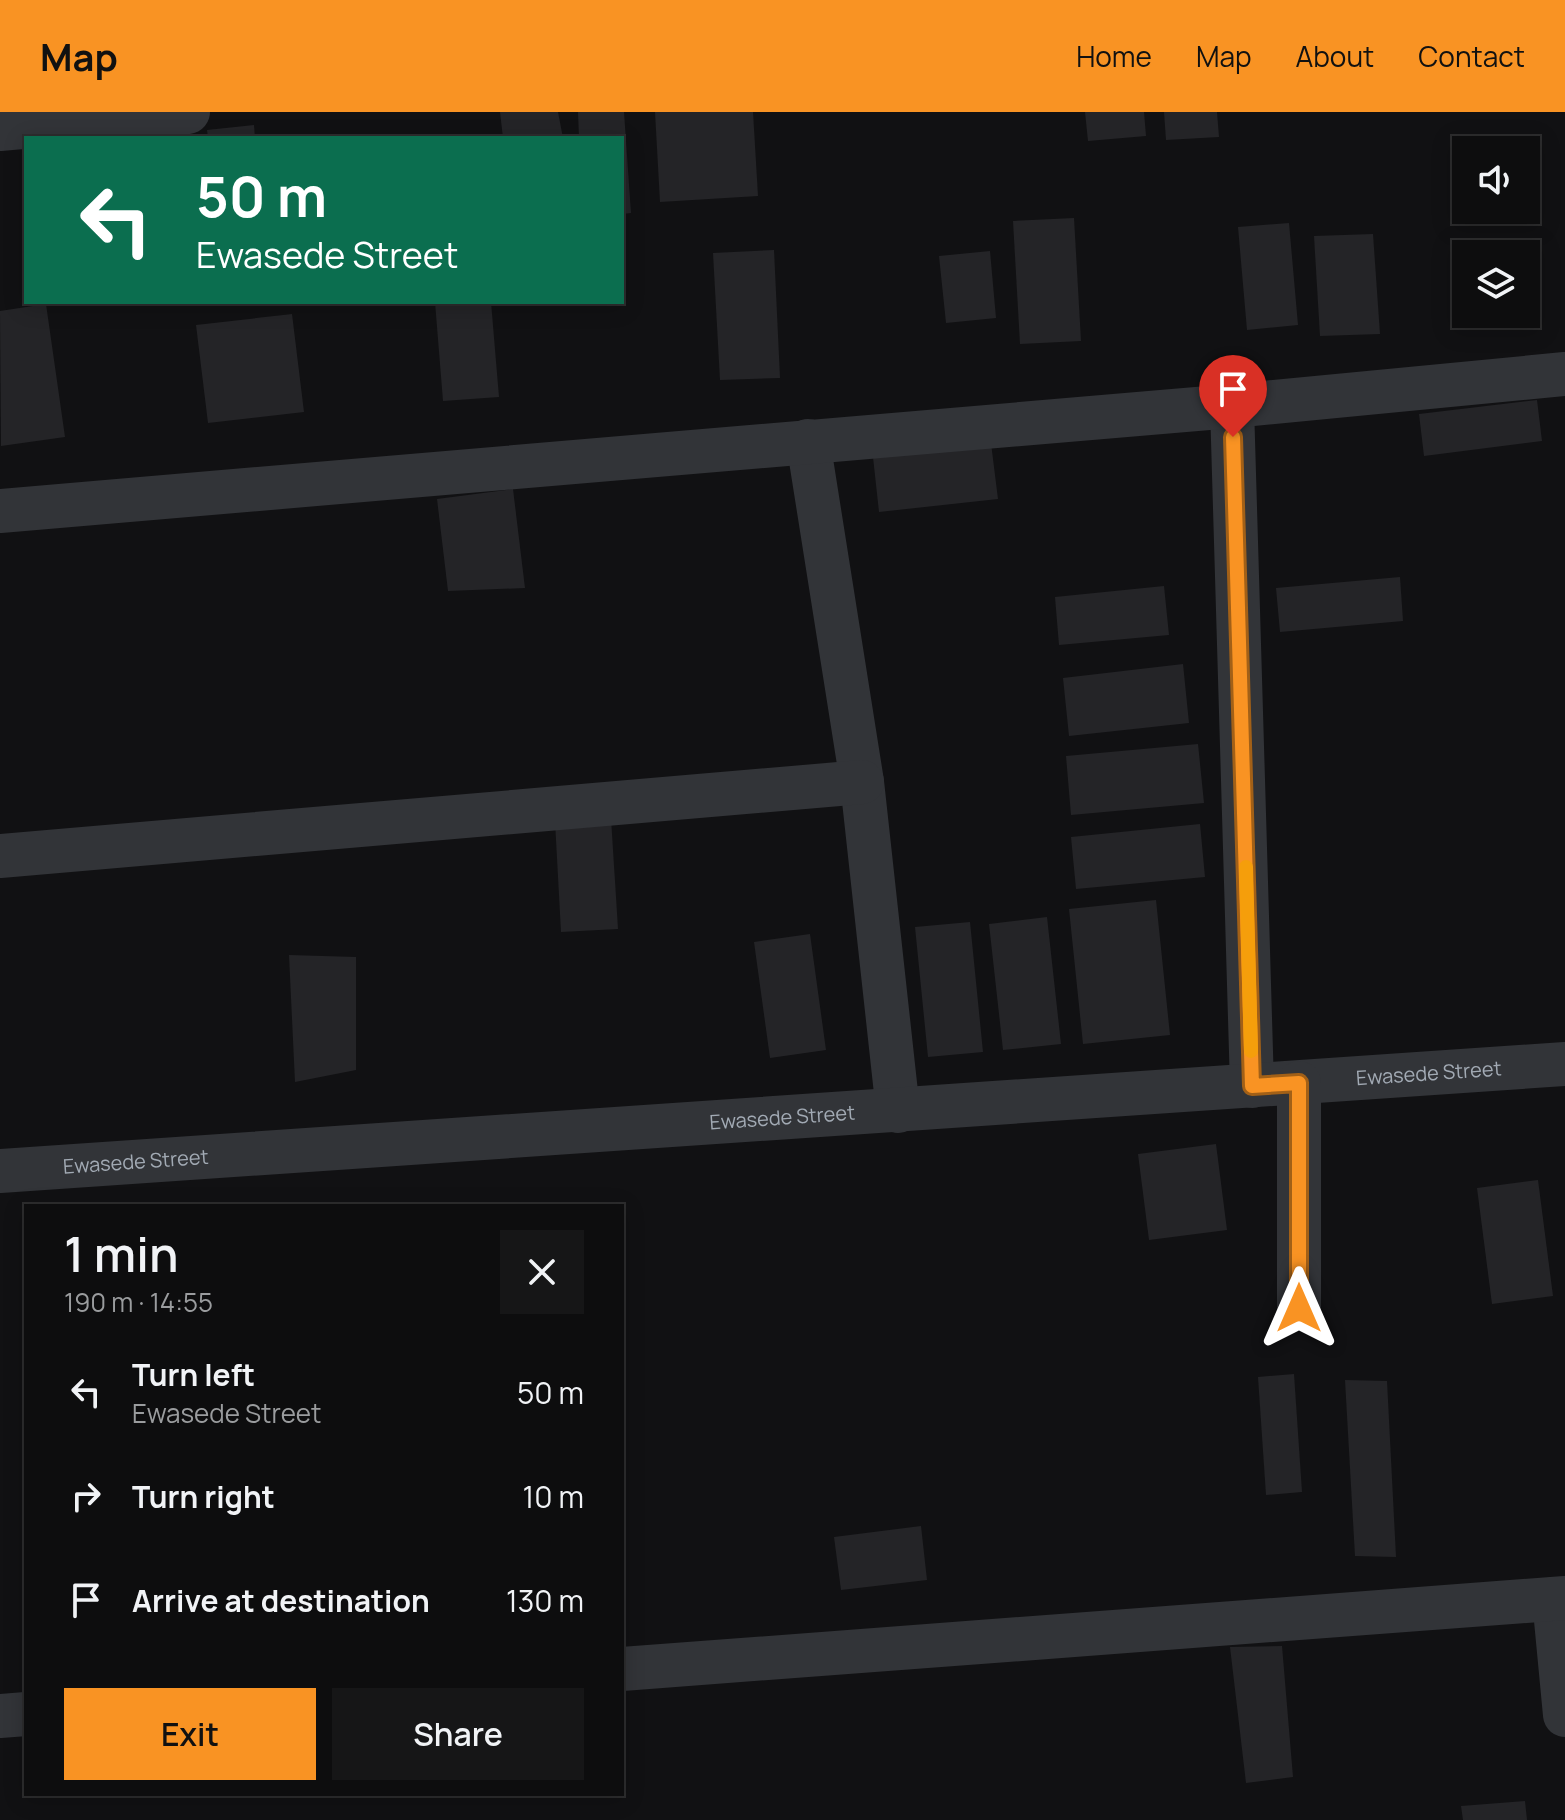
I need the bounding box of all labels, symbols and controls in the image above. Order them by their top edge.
text: Map [40,30,118,82]
text: Home [1076,37,1152,75]
text: Map [1196,37,1252,75]
text: About [1296,37,1374,75]
text: Contact [1418,37,1525,75]
map controls [1452,136,1540,328]
button: sound [1452,136,1540,224]
text: 50 m [196,157,327,234]
icon: left [64,168,168,272]
text: Ewasede Street [196,230,458,279]
button: layers [1452,240,1540,328]
pin [1199,355,1267,437]
icon: arrive [1211,367,1255,411]
street label: Ewasede Street [1355,1054,1502,1091]
street label: Ewasede Street [708,1099,856,1135]
street label: Ewasede Street [62,1143,209,1180]
text: 1 min [64,1221,178,1286]
button: close [500,1230,584,1314]
position arrow [1257,1266,1341,1350]
text: 190 m · 14:55 [64,1284,213,1320]
text: Turn left [132,1354,255,1395]
icon: left [64,1370,108,1414]
text: 50 m [517,1372,584,1413]
text: Ewasede Street [132,1395,321,1431]
icon: right [64,1474,108,1518]
text: Turn right [132,1476,275,1517]
text: 10 m [523,1476,584,1517]
icon: arrive [64,1578,108,1622]
text: Arrive at destination [132,1580,430,1621]
text: 130 m [506,1580,584,1621]
button: Exit [64,1688,316,1780]
button: Share [332,1688,584,1780]

